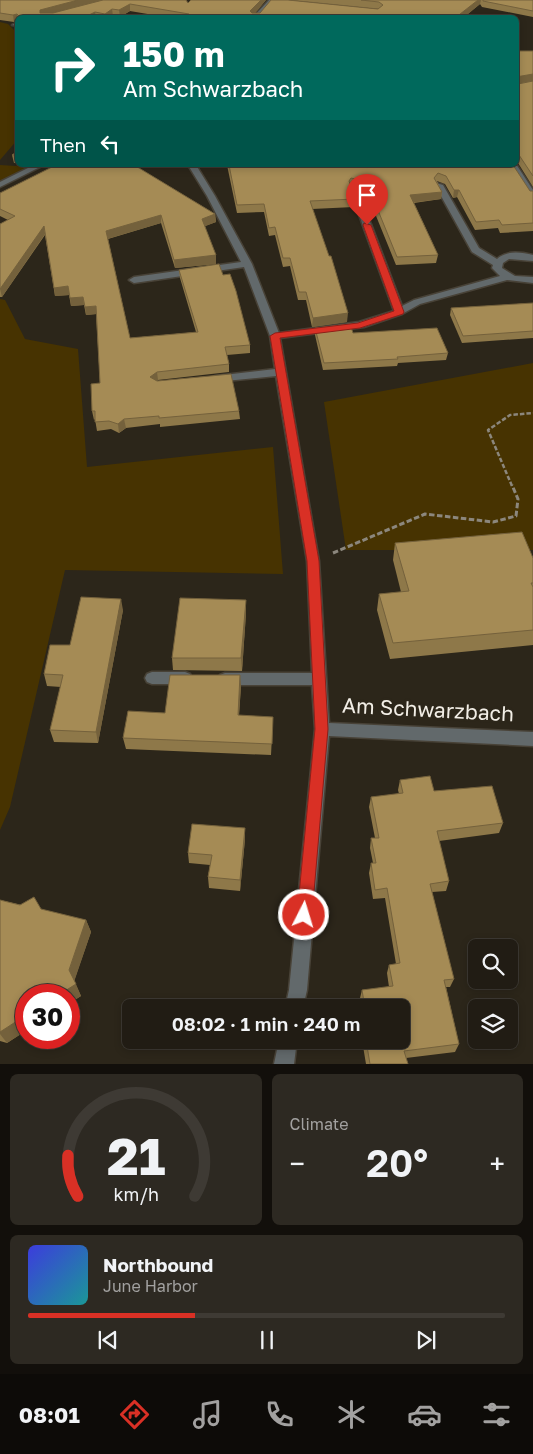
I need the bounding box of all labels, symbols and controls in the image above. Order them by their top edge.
text: 150 m [123,33,225,75]
icon: right [40,35,105,100]
text: Am Schwarzbach [123,75,303,102]
icon: left [96,130,124,158]
text: Then [40,133,86,156]
pin [346,174,388,225]
icon: arrive [353,181,381,209]
street label: Am Schwarzbach [341,692,515,726]
position arrow [277,888,329,940]
map controls [468,939,518,1049]
button: search [468,939,518,989]
speed limit sign: 30 [15,984,80,1049]
button: layers [468,999,518,1049]
text: 08:02 · 1 min · 240 m [172,1012,360,1035]
text: Climate [290,1114,349,1134]
text: 21 [106,1124,165,1186]
text: 20° [366,1140,428,1185]
text: − [290,1147,305,1180]
text: + [490,1147,505,1180]
text: km/h [113,1183,158,1205]
text: Northbound [103,1253,213,1276]
text: June Harbor [103,1276,198,1296]
icon: previous [94,1326,122,1354]
icon: pause [253,1326,281,1354]
icon: next [412,1326,440,1354]
icon: directions [117,1397,152,1432]
icon: music [190,1397,225,1432]
icon: phone [262,1397,297,1432]
icon: climate [334,1397,369,1432]
icon: car [407,1397,442,1432]
icon: filters [479,1397,514,1432]
text: 08:01 [19,1401,80,1428]

